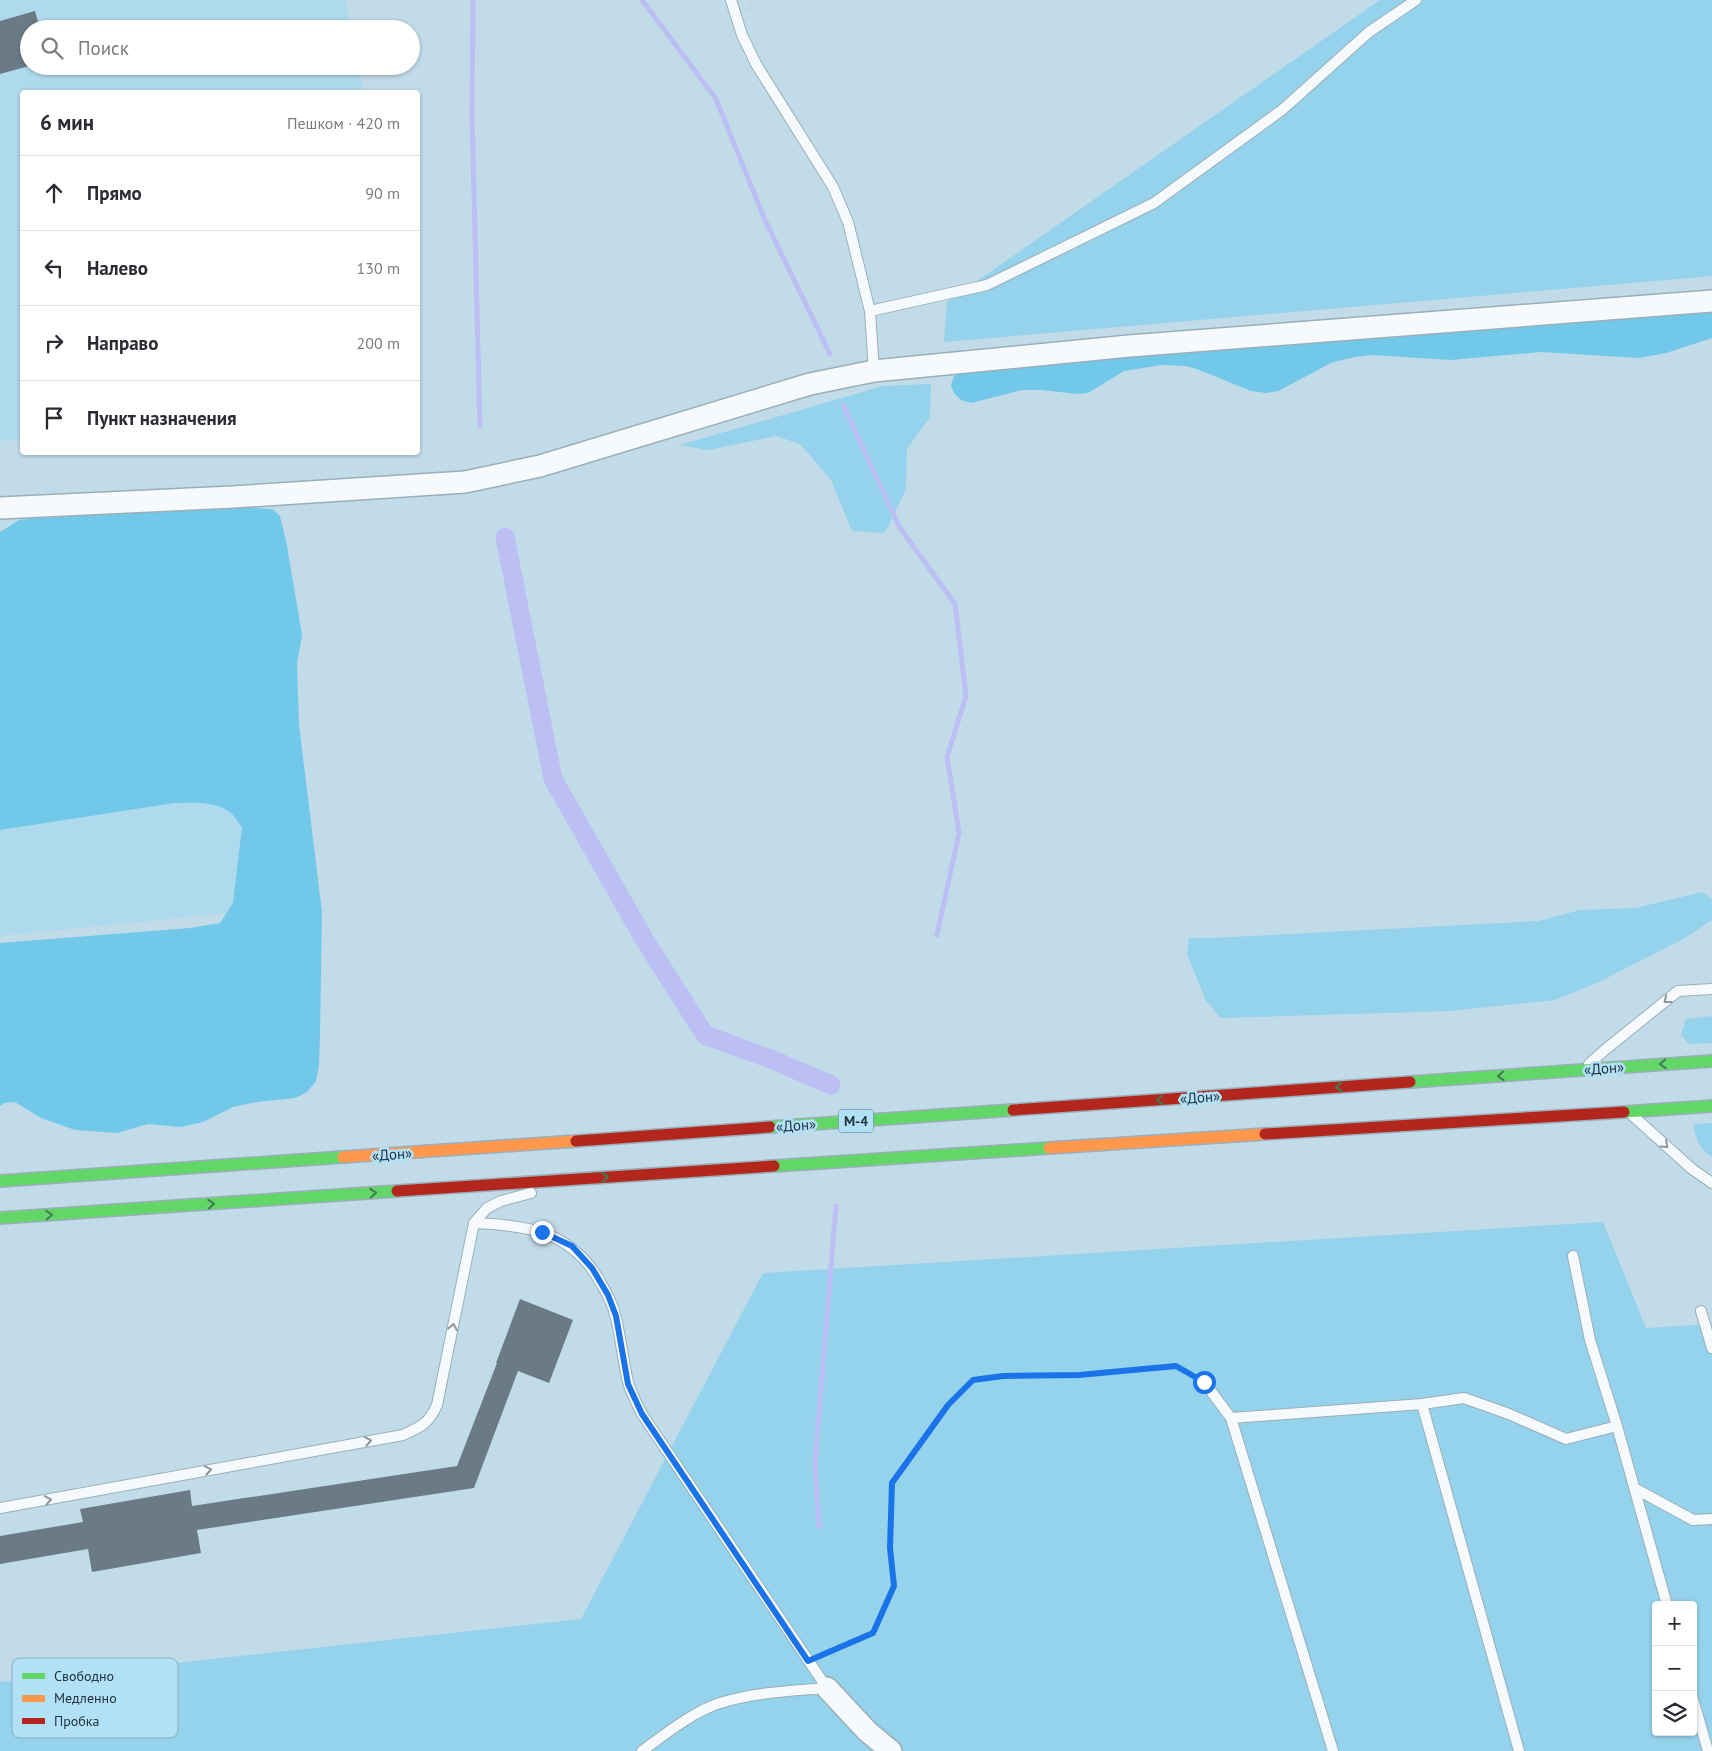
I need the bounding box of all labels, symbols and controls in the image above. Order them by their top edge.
search box [20,20,420,75]
icon: search [38,34,66,62]
text: Поиск [78,36,129,60]
text: 6 мин [40,109,94,136]
text: Пешком · 420 m [287,113,400,133]
icon: ahead [40,179,68,207]
text: Прямо [87,181,142,205]
text: 90 m [365,183,400,203]
icon: left [40,254,68,282]
text: Налево [87,256,148,280]
text: 130 m [357,258,400,278]
icon: right [40,329,68,357]
text: Направо [87,331,158,355]
text: 200 m [357,333,400,353]
icon: arrive [40,404,68,432]
text: Пункт назначения [87,406,237,430]
one-way arrow [1663,995,1672,1004]
street label: «Дон» [1583,1057,1625,1079]
one-way arrow [1659,1059,1667,1070]
one-way arrow [1497,1070,1505,1081]
one-way arrow [1335,1081,1343,1092]
street label: «Дон» [1179,1086,1221,1108]
one-way arrow [1155,1094,1163,1105]
road number: М-4 [838,1110,874,1132]
street label: «Дон» [775,1114,817,1136]
one-way arrow [1660,1139,1669,1148]
street label: «Дон» [371,1143,413,1165]
one-way arrow [601,1171,609,1182]
one-way arrow [369,1187,377,1198]
one-way arrow [207,1198,215,1209]
one-way arrow [45,1210,53,1221]
route end [531,1221,554,1244]
one-way arrow [447,1323,457,1332]
route start [1193,1371,1216,1394]
one-way arrow [363,1436,372,1447]
one-way arrow [203,1466,212,1476]
one-way arrow [44,1495,52,1505]
map controls [1652,1601,1697,1736]
button: + [1652,1601,1697,1646]
button: − [1652,1646,1697,1691]
legend [12,1658,178,1738]
text: Свободно [54,1667,114,1685]
text: Медленно [54,1689,117,1707]
button: layers [1652,1691,1697,1736]
text: Пробка [54,1712,99,1730]

